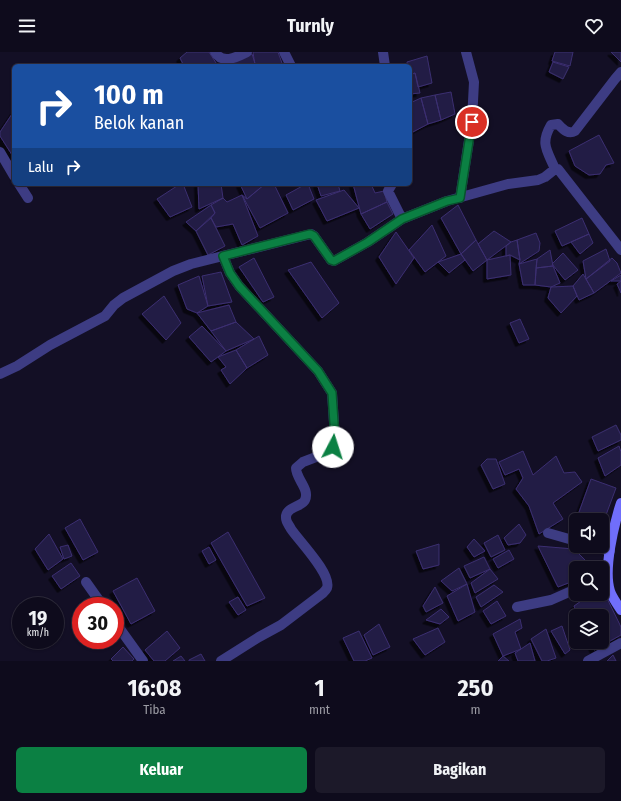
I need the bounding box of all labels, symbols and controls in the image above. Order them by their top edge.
icon: menu [16,15,38,37]
text: Turnly [287,15,334,37]
icon: heart [583,15,605,37]
text: 100 m [94,78,164,111]
icon: right [28,80,80,132]
pin [455,105,489,139]
icon: arrive [461,111,483,133]
text: Belok kanan [94,112,184,134]
icon: right [62,156,84,178]
text: Lalu [28,158,54,176]
position arrow [312,426,354,468]
map controls [569,513,609,649]
button: sound [569,513,609,553]
button: search [569,561,609,601]
speed limit sign: 30 [72,597,124,649]
text: 19 [29,606,47,630]
button: layers [569,609,609,649]
text: km/h [27,627,49,639]
text: 16:08 [127,674,181,702]
text: 1 [314,674,325,702]
text: 250 [458,674,494,702]
text: Tiba [143,702,166,717]
text: mnt [309,702,330,717]
text: m [471,702,481,717]
button: Keluar [16,747,307,793]
button: Bagikan [315,747,605,793]

